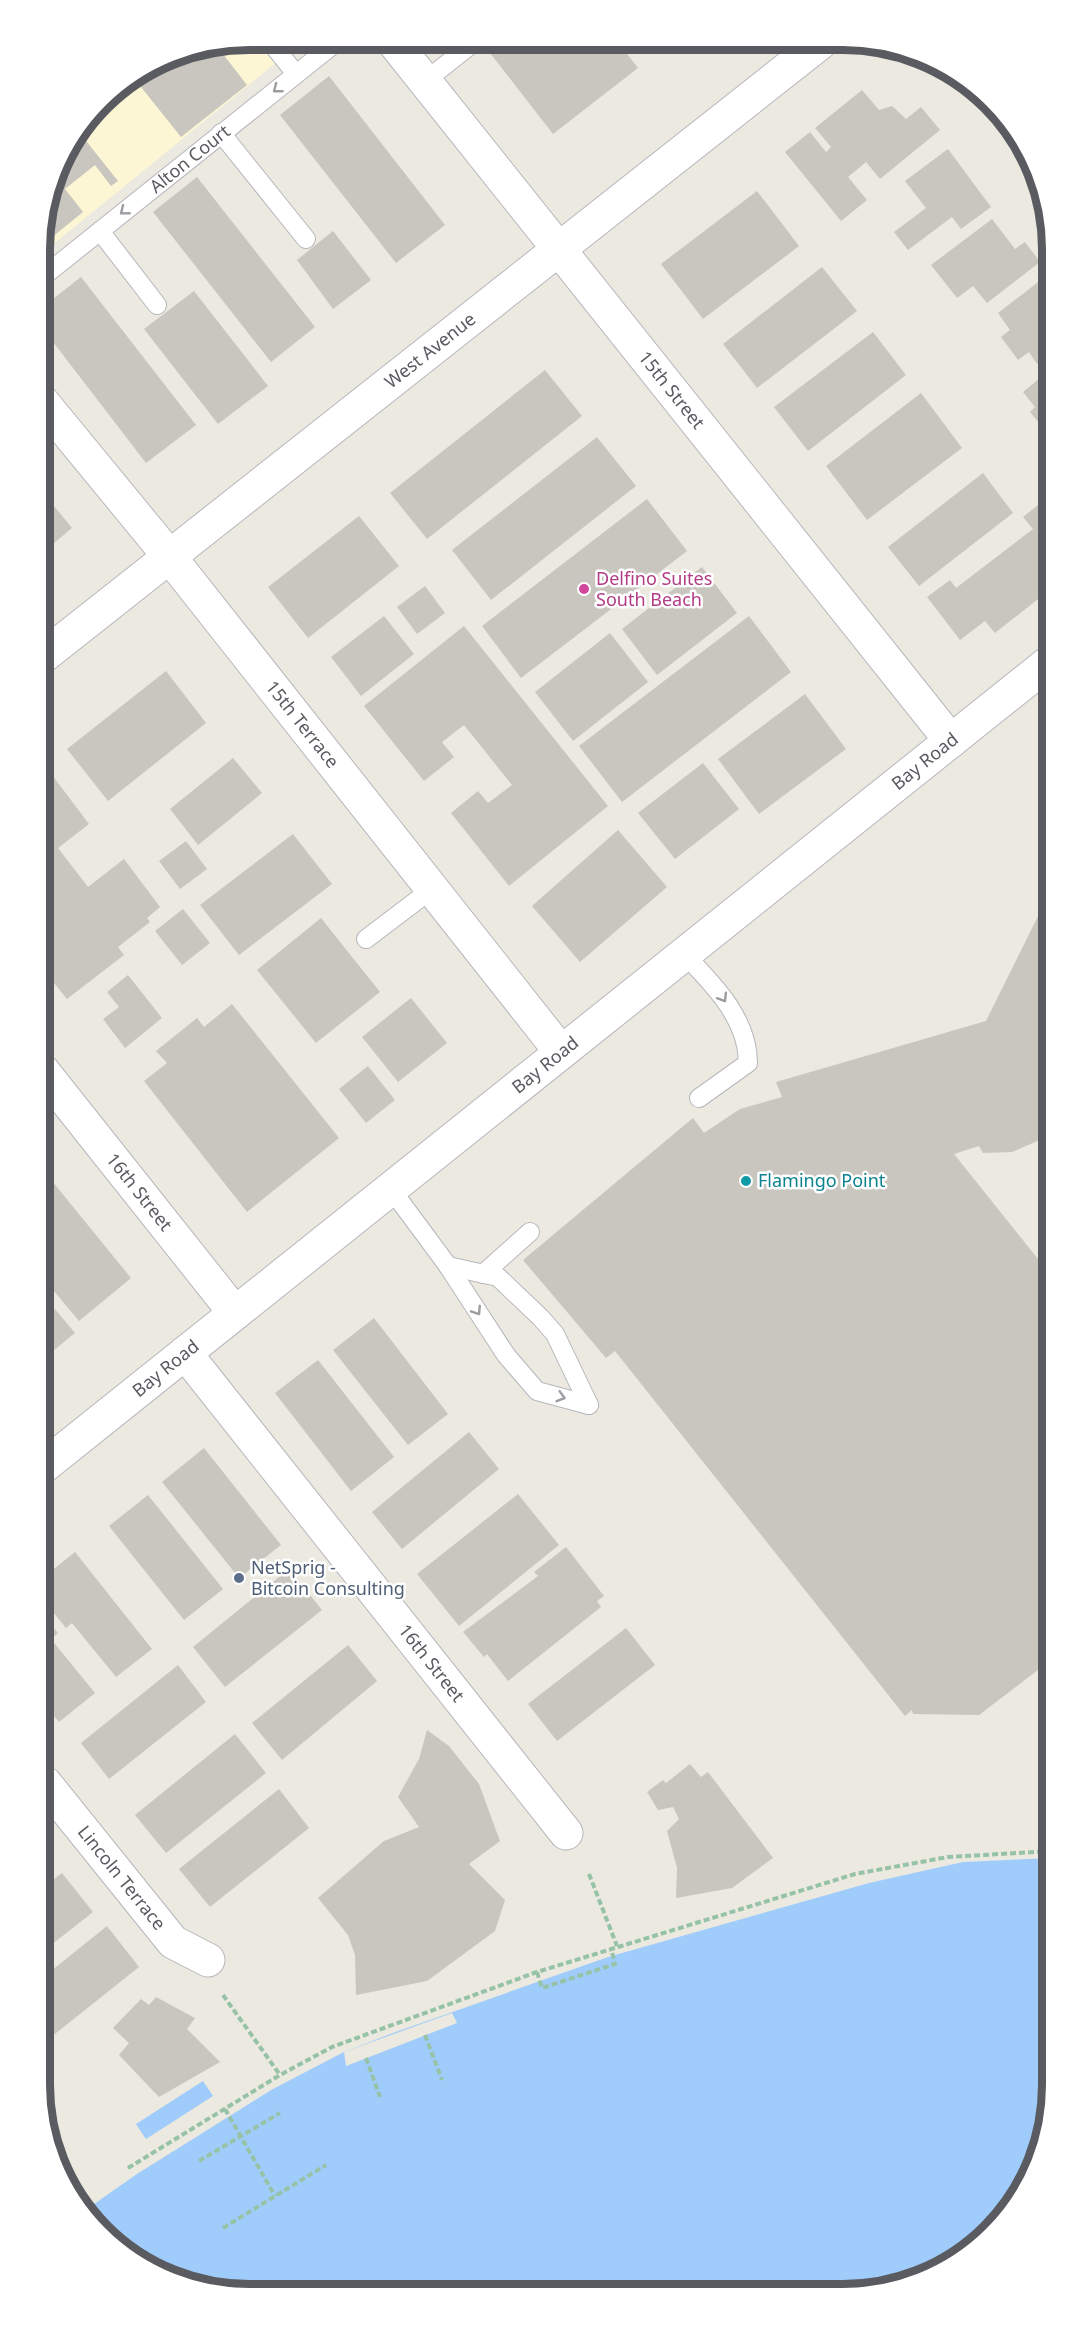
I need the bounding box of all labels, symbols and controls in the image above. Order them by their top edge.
one-way arrow [272,82,283,93]
street label: Alton Court [144,118,235,198]
one-way arrow [120,203,131,214]
street label: West Avenue [379,306,480,393]
street label: 15th Street [634,346,711,434]
place label: Delfino Suites South Beach [596,566,712,611]
marker: Delfino Suites South Beach [577,582,591,596]
street label: 15th Terrace [261,675,345,773]
street label: Bay Road [886,727,963,795]
one-way arrow [716,992,727,1002]
street label: Bay Road [506,1030,583,1098]
street label: 16th Street [101,1148,178,1236]
place label: Flamingo Point [758,1168,886,1192]
marker: Flamingo Point [739,1174,753,1188]
one-way arrow [470,1304,481,1315]
street label: Bay Road [127,1334,204,1402]
one-way arrow [555,1390,566,1402]
place label: NetSprig - Bitcoin Consulting [251,1555,405,1600]
marker: NetSprig - Bitcoin Consulting [232,1571,246,1585]
street label: 16th Street [394,1619,471,1707]
street label: Lincoln Terrace [73,1820,172,1935]

